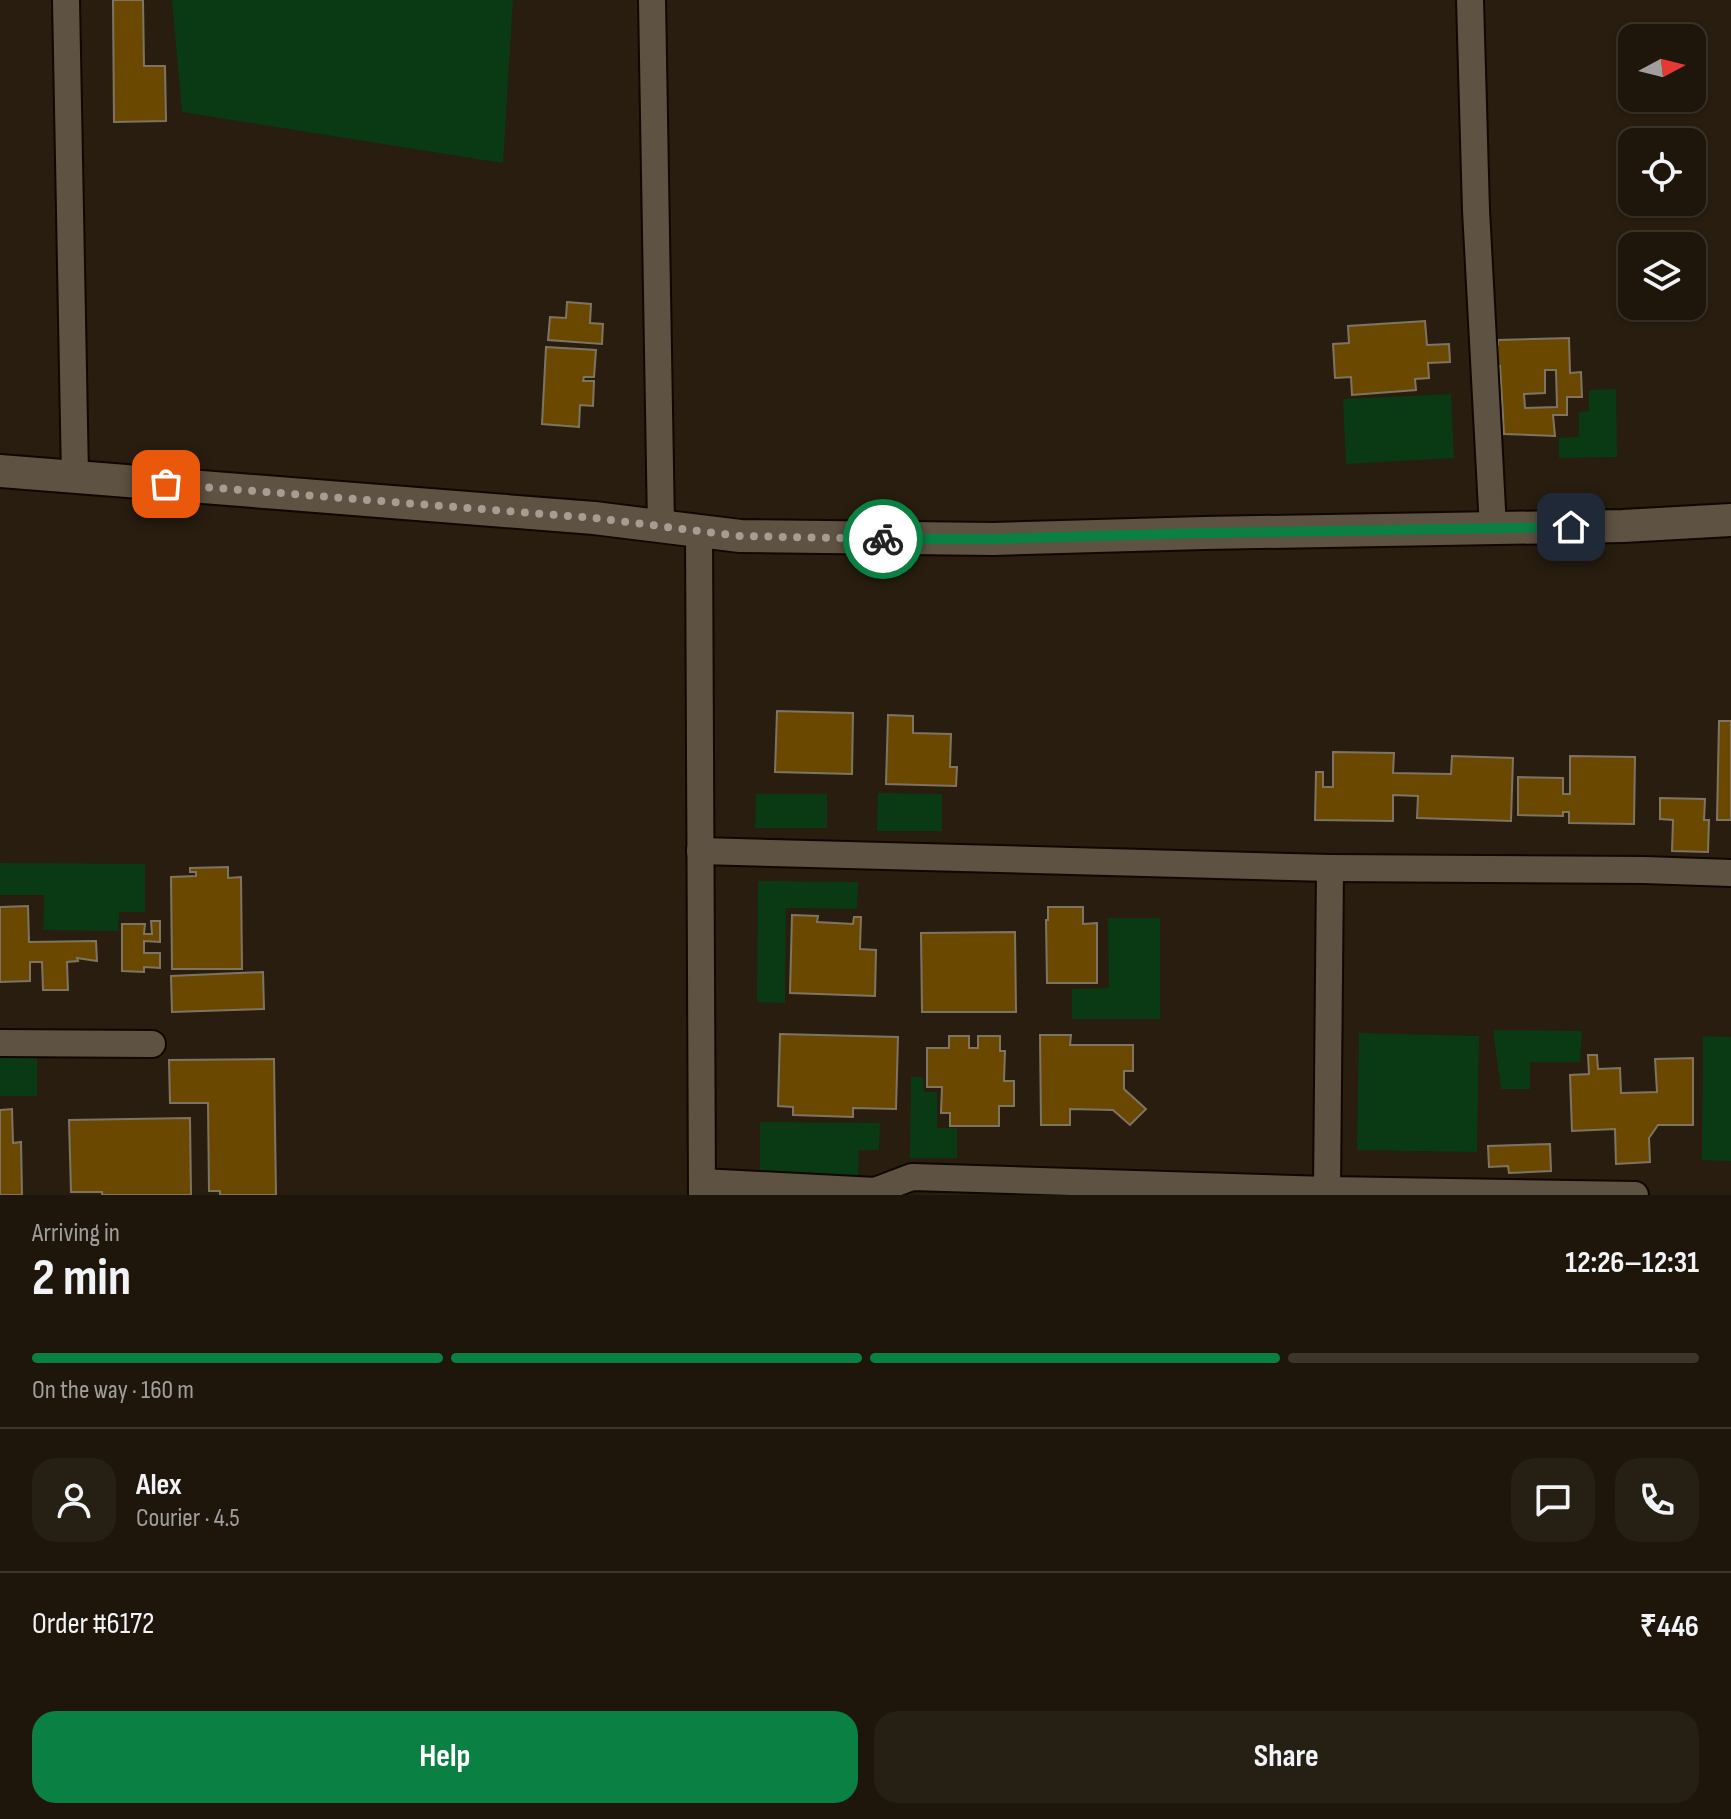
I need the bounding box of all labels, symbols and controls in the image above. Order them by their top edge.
north arrow [1618,24,1706,112]
map controls [1618,24,1706,320]
button: locate [1618,128,1706,216]
button: layers [1618,232,1706,320]
pin [132,450,200,518]
icon: bag [144,462,188,506]
pin [1537,493,1605,561]
courier [843,499,923,579]
icon: home [1549,505,1593,549]
icon: bike [861,517,905,561]
text: Arriving in [32,1218,120,1249]
text: 12:26–12:31 [1565,1245,1699,1281]
text: 2 min [32,1247,131,1310]
text: On the way · 160 m [32,1375,194,1406]
button: person [32,1458,116,1542]
button: chat [1511,1458,1595,1542]
button: phone [1615,1458,1699,1542]
text: Alex [136,1467,182,1503]
text: Courier · 4.5 [136,1503,240,1534]
text: Order #6172 [32,1606,154,1642]
text: ₹446 [1640,1609,1699,1645]
button: Help [32,1711,858,1803]
button: Share [874,1711,1699,1803]

